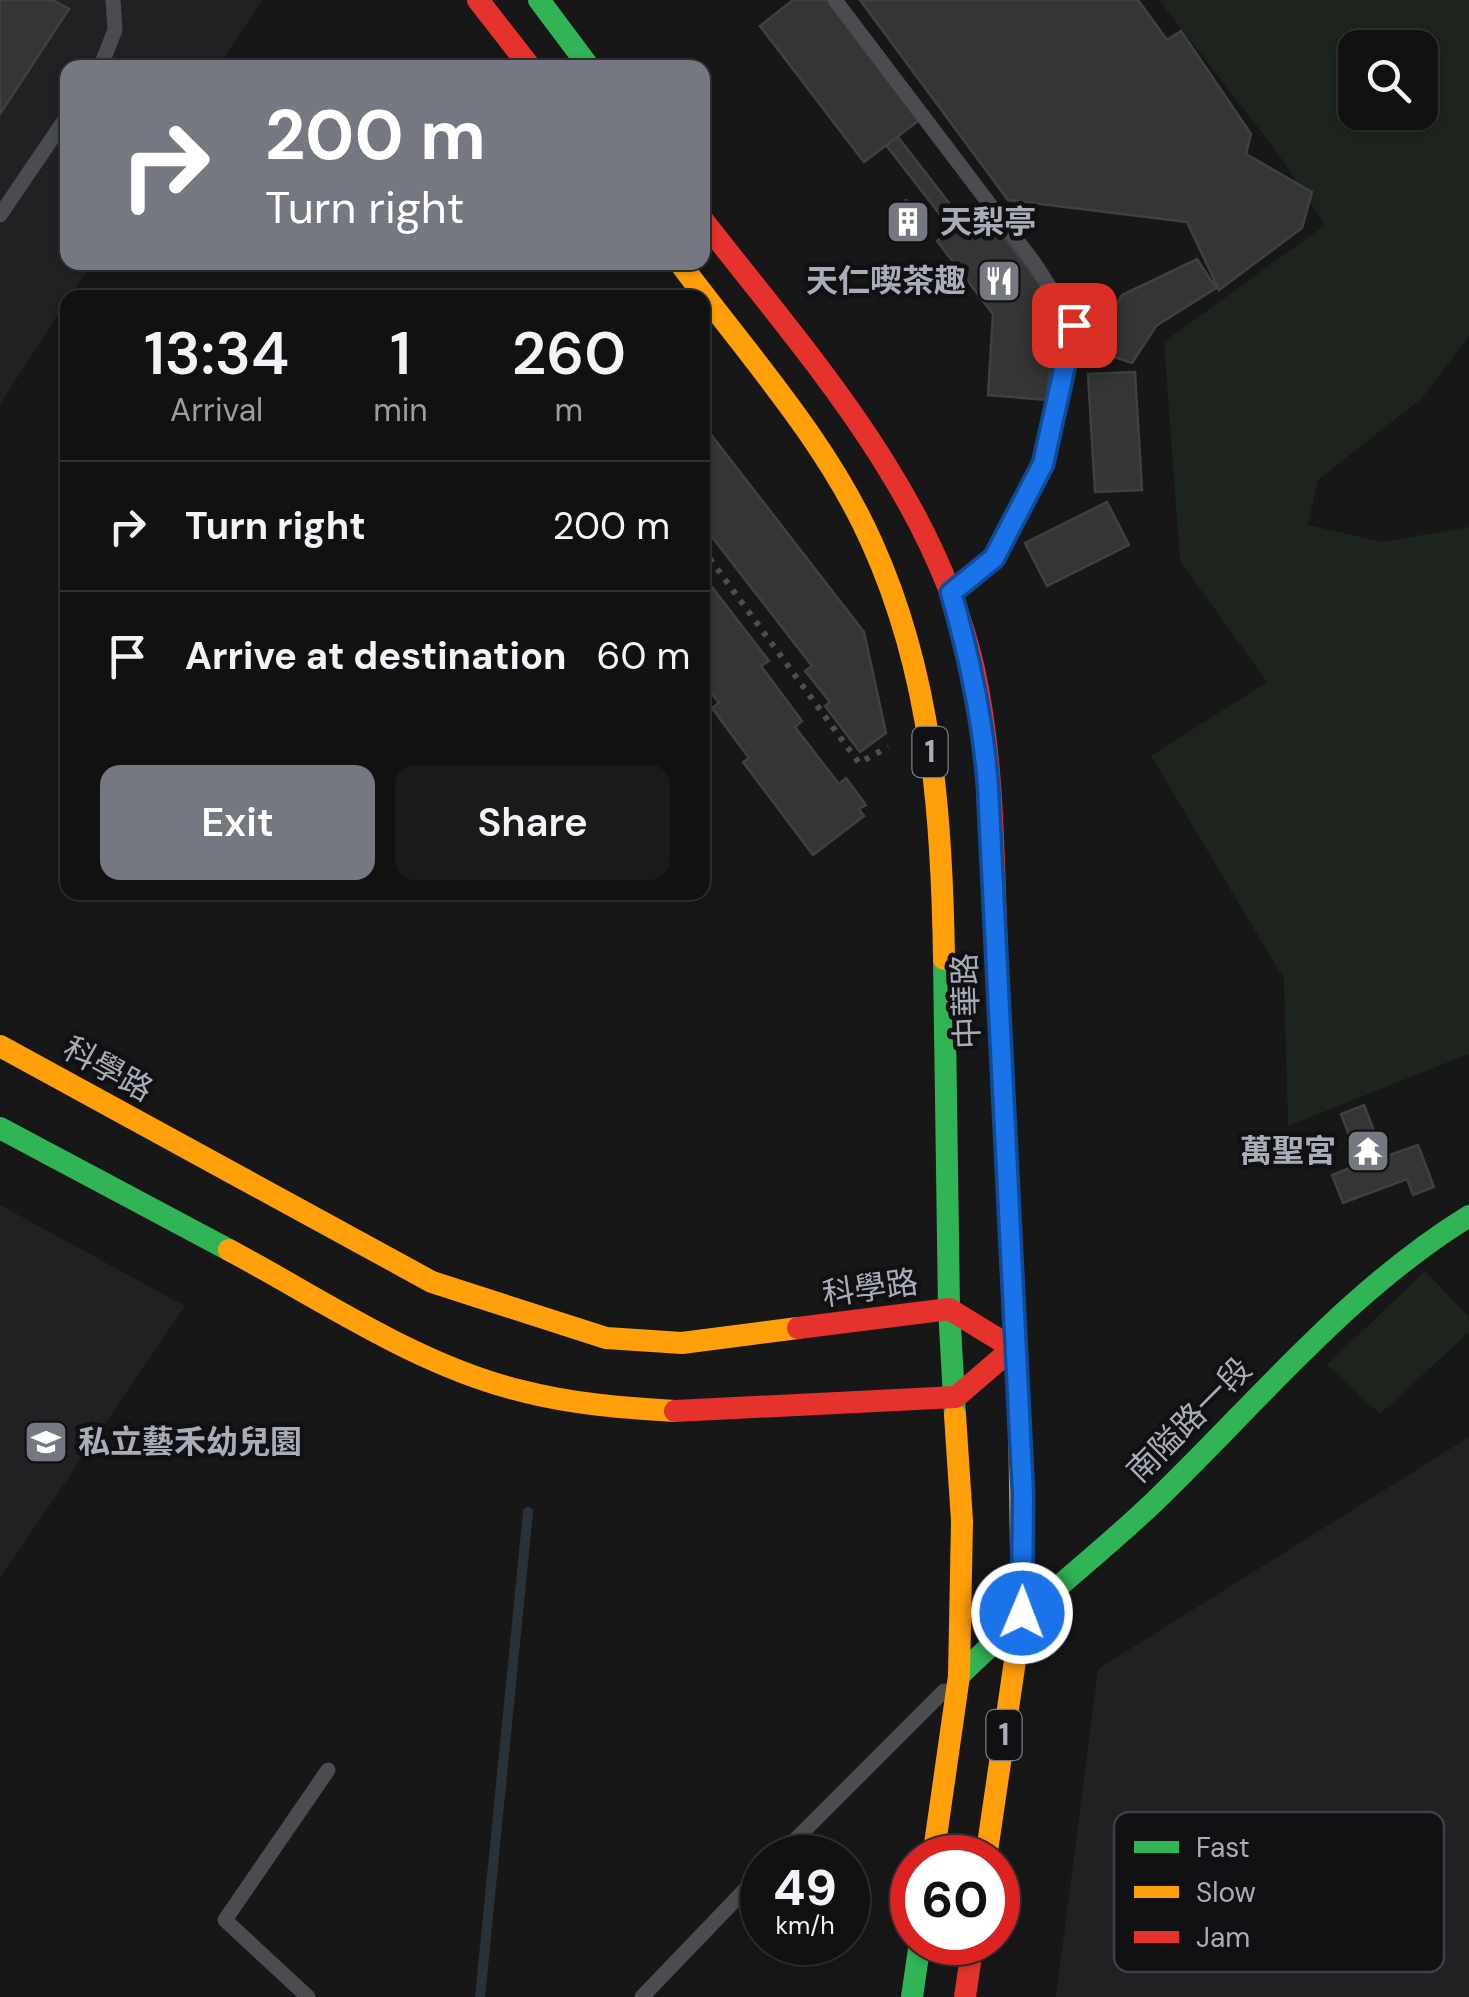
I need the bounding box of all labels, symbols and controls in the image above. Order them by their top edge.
map controls [1338,30,1438,130]
button: search [1338,30,1438,130]
text: 200 m [265,90,486,181]
icon: right [100,100,230,230]
text: Turn right [265,178,464,237]
building icon: 天梨亭 [885,199,931,245]
place label: 天梨亭 [940,201,1036,243]
restaurant icon: 天仁喫茶趣 [976,258,1022,304]
place label: 天仁喫茶趣 [806,260,966,302]
pin [1032,283,1117,368]
icon: arrive [1047,298,1102,353]
text: 13:34 [144,314,289,393]
text: 1 [390,314,411,393]
text: 260 [512,314,626,393]
text: Arrival [170,389,263,431]
text: min [373,389,428,431]
text: m [555,389,583,431]
icon: right [100,499,155,554]
text: Turn right [185,501,366,551]
text: 200 m [553,501,670,551]
icon: arrive [100,629,155,684]
text: Arrive at destination [185,631,567,681]
text: 60 m [597,631,690,681]
road number: 1 [912,727,948,777]
button: Exit [100,765,375,880]
button: Share [395,765,670,880]
street label: 中華路 [943,952,989,1050]
street label: 科學路 [56,1027,160,1111]
temple icon: 萬聖宮 [1345,1128,1391,1174]
place label: 萬聖宮 [1240,1130,1336,1172]
street label: 科學路 [820,1261,920,1315]
street label: 南隘路一段 [1118,1349,1260,1491]
school or university icon: 私立藝禾幼兒園 [23,1419,69,1465]
place label: 私立藝禾幼兒園 [78,1421,302,1463]
position arrow [970,1561,1074,1665]
road number: 1 [986,1710,1022,1760]
legend [1114,1812,1444,1972]
text: Fast [1196,1829,1250,1866]
speed limit sign: 60 [890,1835,1020,1965]
text: 49 [773,1855,837,1921]
text: Slow [1196,1874,1256,1911]
text: km/h [775,1909,835,1942]
text: Jam [1196,1919,1250,1956]

